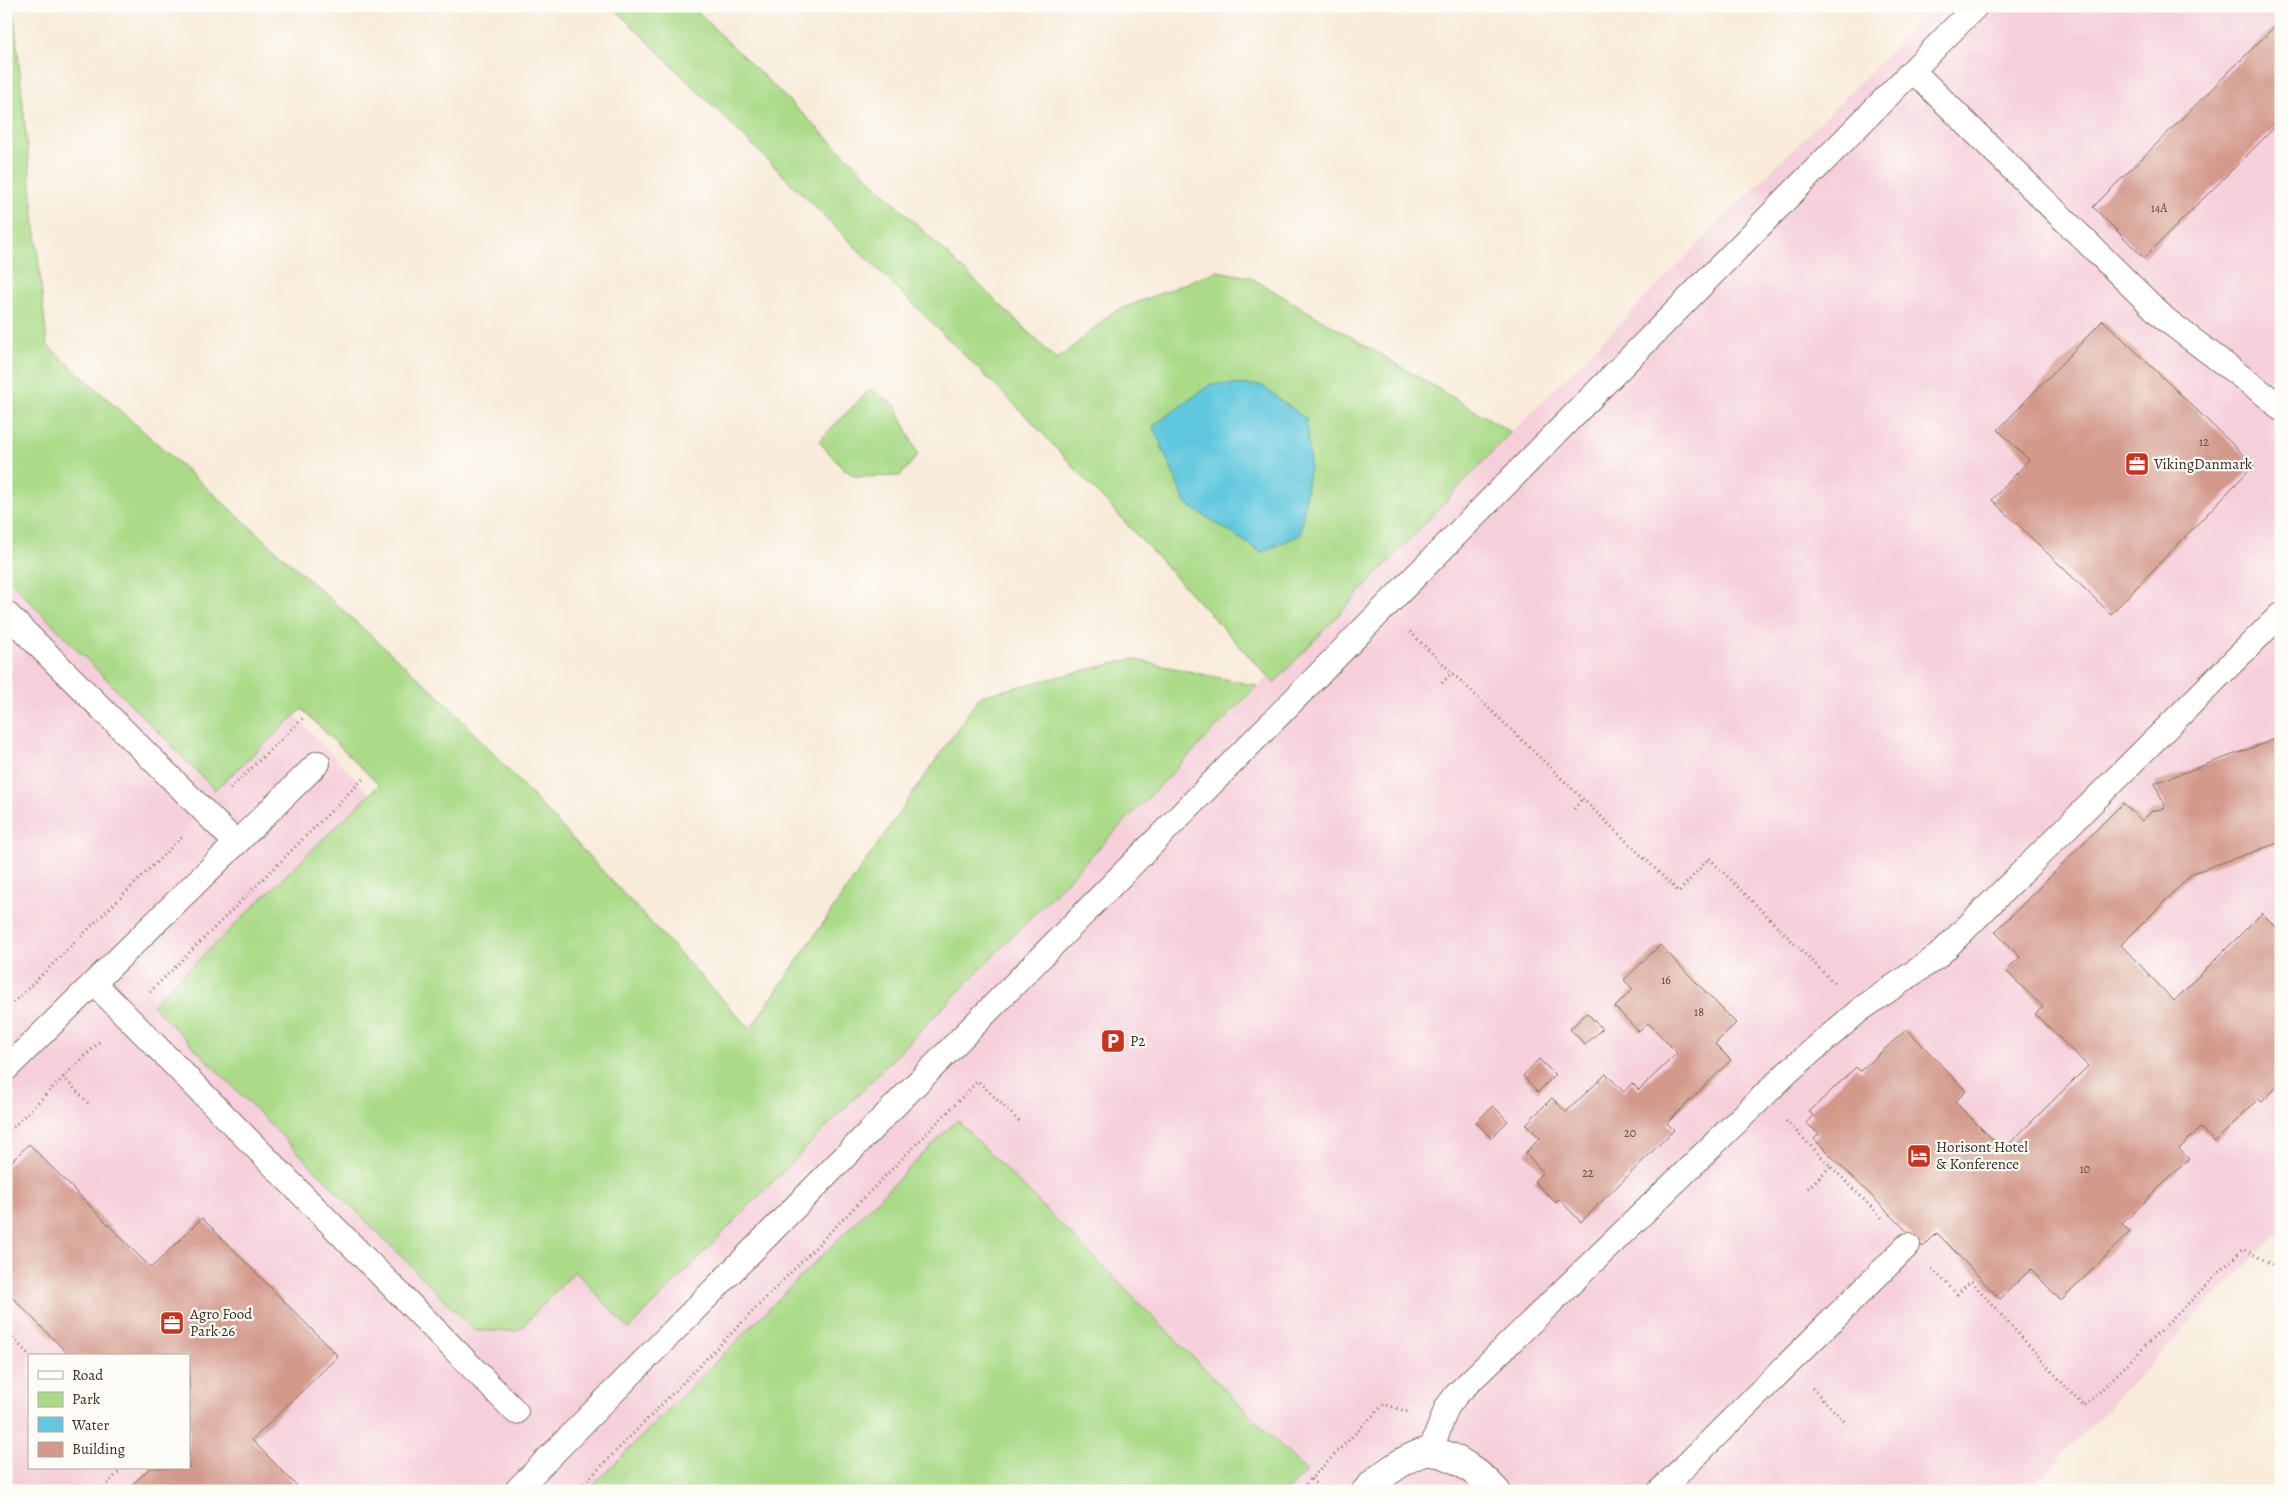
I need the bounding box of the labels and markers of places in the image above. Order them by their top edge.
office icon: VikingDanmark [2124,451,2150,477]
place label: VikingDanmark [2153,454,2253,474]
parking icon: P2 [1100,1028,1126,1054]
place label: P2 [1130,1031,1145,1051]
place label: Horisont Hotel & Konference [1936,1137,2028,1174]
hotel icon: Horisont Hotel & Konference [1906,1143,1932,1169]
place label: Agro Food Park 26 [189,1304,253,1341]
office icon: Agro Food Park 26 [159,1310,185,1336]

